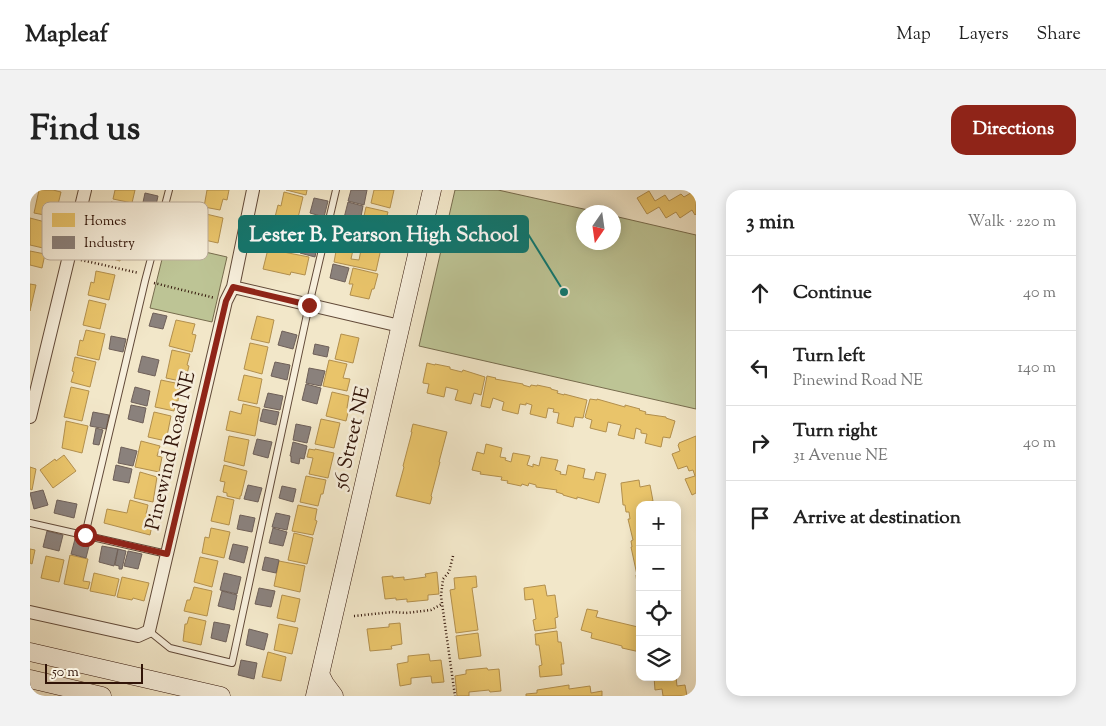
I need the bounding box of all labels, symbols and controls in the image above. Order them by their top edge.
text: Mapleaf [25,18,108,52]
text: Map [896,22,931,48]
text: Layers [959,22,1009,48]
text: Share [1037,22,1081,48]
text: Find us [30,105,140,156]
button: Directions [951,105,1076,155]
legend [42,202,208,260]
north arrow [576,205,621,250]
text: 3 min [746,208,795,238]
text: Walk · 220 m [968,211,1056,234]
text: Homes [84,212,126,232]
callout: Lester B. Pearson High School [239,216,528,252]
text: Lester B. Pearson High School [249,221,519,251]
text: Industry [84,234,135,254]
icon: ahead [746,279,774,307]
text: Continue [793,280,872,307]
text: 40 m [1023,282,1056,305]
route end [298,294,321,317]
text: Turn left [793,343,865,370]
icon: left [746,354,774,382]
text: 140 m [1018,357,1056,380]
street label: Pinewind Road NE [140,369,204,533]
text: Pinewind Road NE [793,370,923,393]
street label: 56 Street NE [327,384,379,493]
text: Turn right [793,418,877,445]
icon: right [746,429,774,457]
text: 40 m [1023,432,1056,455]
text: 31 Avenue NE [793,445,888,468]
map controls [636,501,681,681]
button: + [636,501,681,546]
icon: arrive [746,504,774,532]
text: Arrive at destination [793,505,961,532]
route start [74,524,97,547]
button: − [636,546,681,591]
button: locate [636,591,681,636]
button: layers [636,636,681,681]
scale bar [45,661,142,684]
text: 50 m [52,663,79,683]

